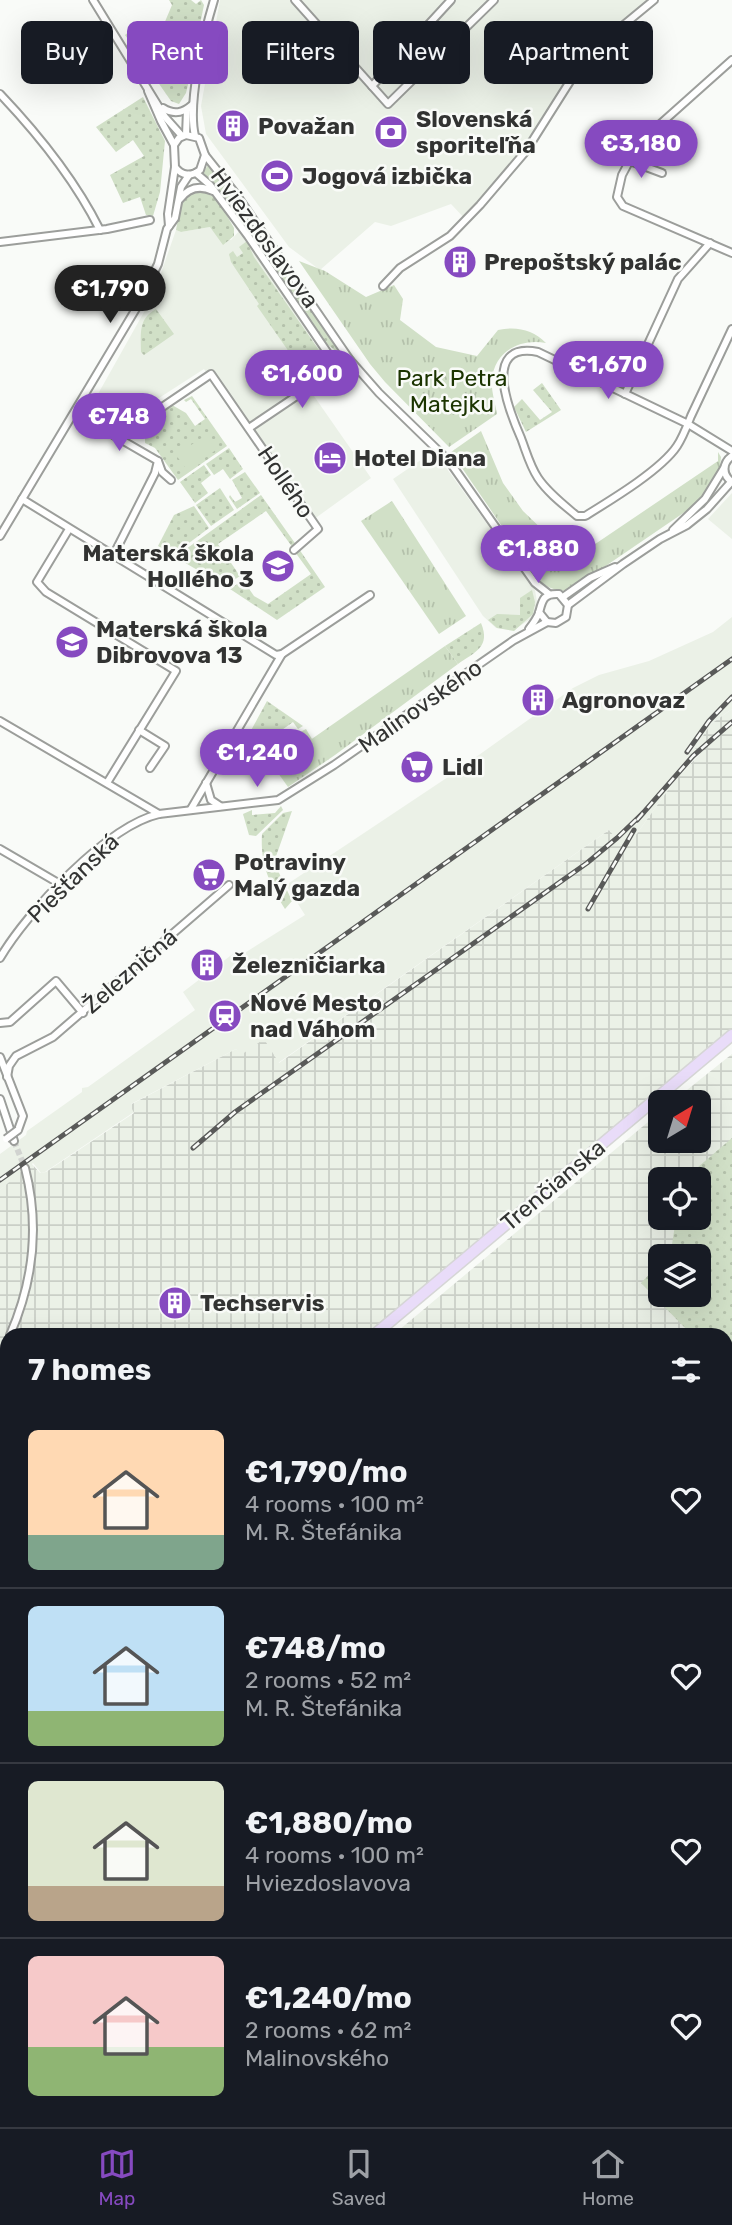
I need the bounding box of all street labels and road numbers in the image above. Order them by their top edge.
street label: Hviezdoslavova [205,163,325,313]
street label: Hollého [252,441,320,523]
street label: Malinovského [353,653,487,759]
street label: Piešťanská [21,827,125,929]
street label: Železničná [77,923,183,1019]
street label: Trenčianska [495,1133,611,1237]

